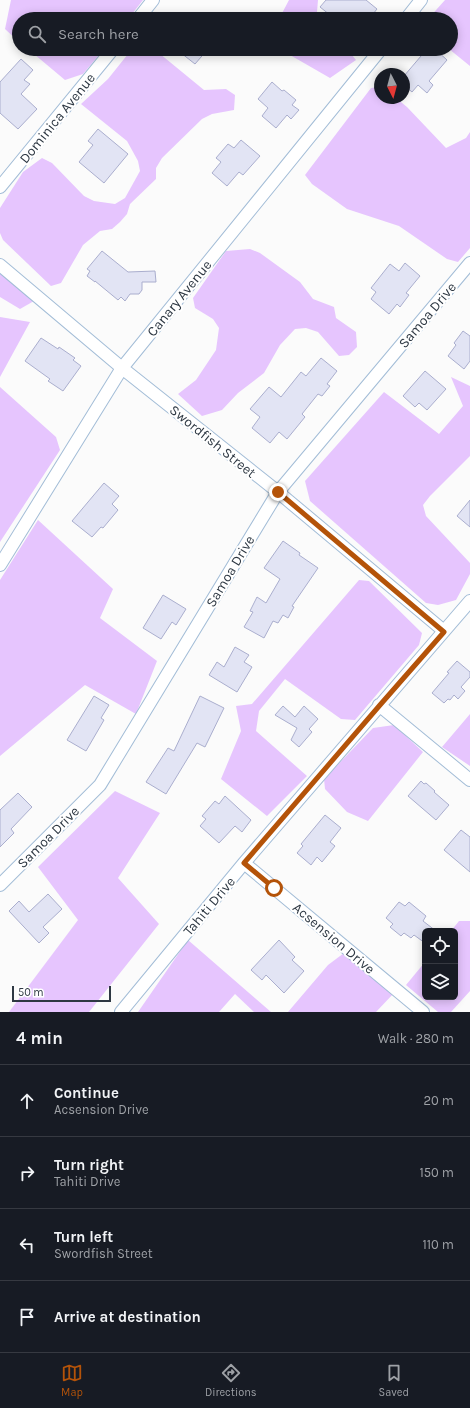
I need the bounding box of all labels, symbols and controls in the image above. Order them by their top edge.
search box [12,12,458,56]
icon: search [26,23,48,45]
text: Search here [58,25,139,43]
north arrow [374,68,410,104]
street label: Dominica Avenue [16,70,99,167]
street label: Canary Avenue [143,257,215,340]
street label: Samoa Drive [395,279,460,352]
street label: Swordfish Street [166,401,259,481]
route end [269,483,287,501]
street label: Samoa Drive [202,532,258,610]
street label: Samoa Drive [14,803,83,872]
street label: Tahiti Drive [180,873,239,939]
route start [265,879,283,897]
street label: Acsension Drive [289,899,378,978]
map controls [422,928,458,1000]
button: locate [422,928,458,964]
button: layers [422,964,458,1000]
scale bar [12,984,111,1003]
text: 50 m [18,986,44,999]
text: 4 min [16,1028,63,1048]
text: Walk · 280 m [378,1031,454,1046]
text: Continue [54,1084,119,1102]
icon: ahead [16,1090,38,1112]
text: 20 m [424,1093,454,1108]
text: Acsension Drive [54,1102,149,1117]
text: Turn right [54,1156,124,1174]
icon: right [16,1162,38,1184]
text: 150 m [419,1165,454,1180]
text: Tahiti Drive [54,1174,120,1189]
text: Turn left [54,1228,113,1246]
icon: left [16,1234,38,1256]
text: 110 m [422,1237,454,1252]
text: Swordfish Street [54,1246,153,1261]
icon: arrive [16,1306,38,1328]
text: Arrive at destination [54,1308,201,1326]
tab: Map [61,1362,83,1399]
tab: Directions [205,1362,257,1399]
tab: Saved [379,1362,409,1399]

